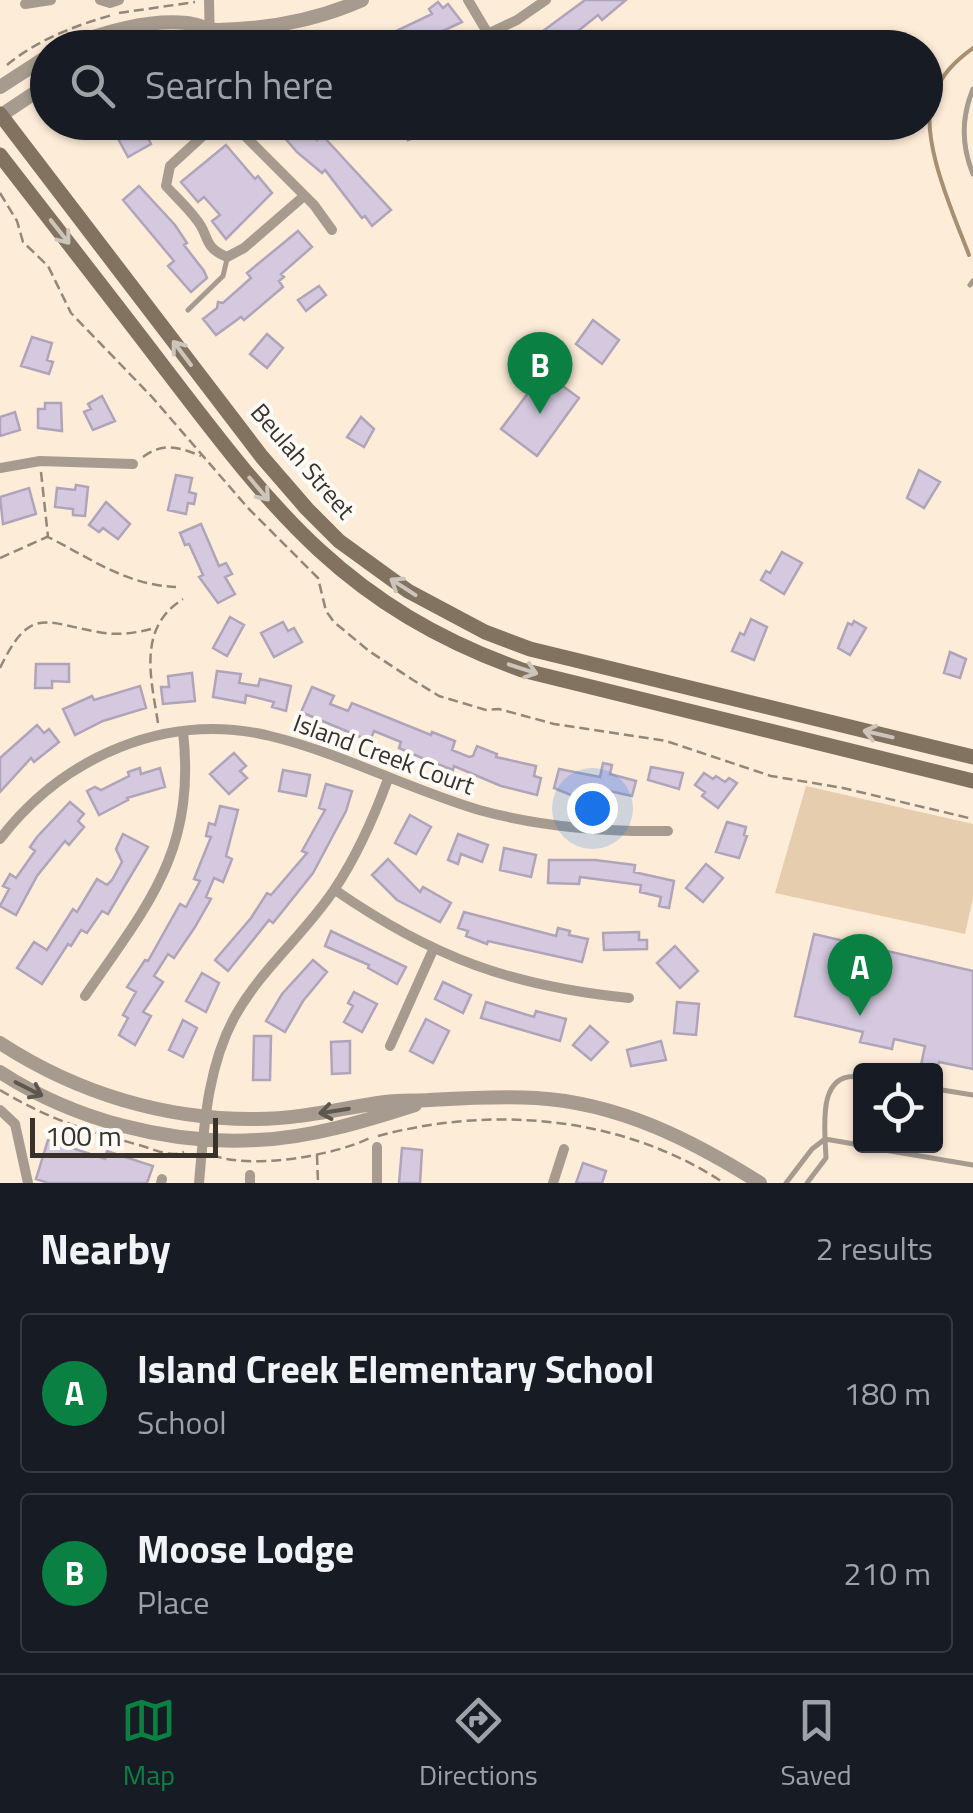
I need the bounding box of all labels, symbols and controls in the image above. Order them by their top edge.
search box [30,30,943,140]
text: Search here [145,56,333,114]
icon: search [65,58,120,113]
one-way arrow [49,218,70,245]
pin: B [508,332,572,414]
one-way arrow [171,340,193,366]
street label: Beulah Street [242,395,364,528]
one-way arrow [247,475,269,501]
one-way arrow [390,577,418,598]
one-way arrow [507,662,538,680]
street label: Island Creek Court [288,704,480,804]
one-way arrow [863,724,895,742]
your location [567,783,618,834]
pin: A [828,934,892,1016]
map controls [853,1063,943,1153]
button: locate [853,1063,943,1153]
one-way arrow [14,1080,44,1099]
one-way arrow [318,1102,350,1120]
scale bar [30,1113,218,1158]
text: 100 m [45,1114,122,1157]
text: Nearby [40,1216,171,1280]
text: 2 results [816,1224,933,1272]
text: Island Creek Elementary School [137,1340,654,1398]
text: A [65,1369,84,1417]
text: 180 m [843,1369,931,1417]
text: School [137,1398,227,1446]
text: Moose Lodge [137,1520,354,1578]
text: B [65,1549,84,1597]
text: 210 m [843,1549,931,1597]
text: Place [137,1578,209,1626]
tab: Map [121,1693,176,1796]
tab: Directions [419,1693,538,1796]
tab: Saved [780,1693,852,1796]

